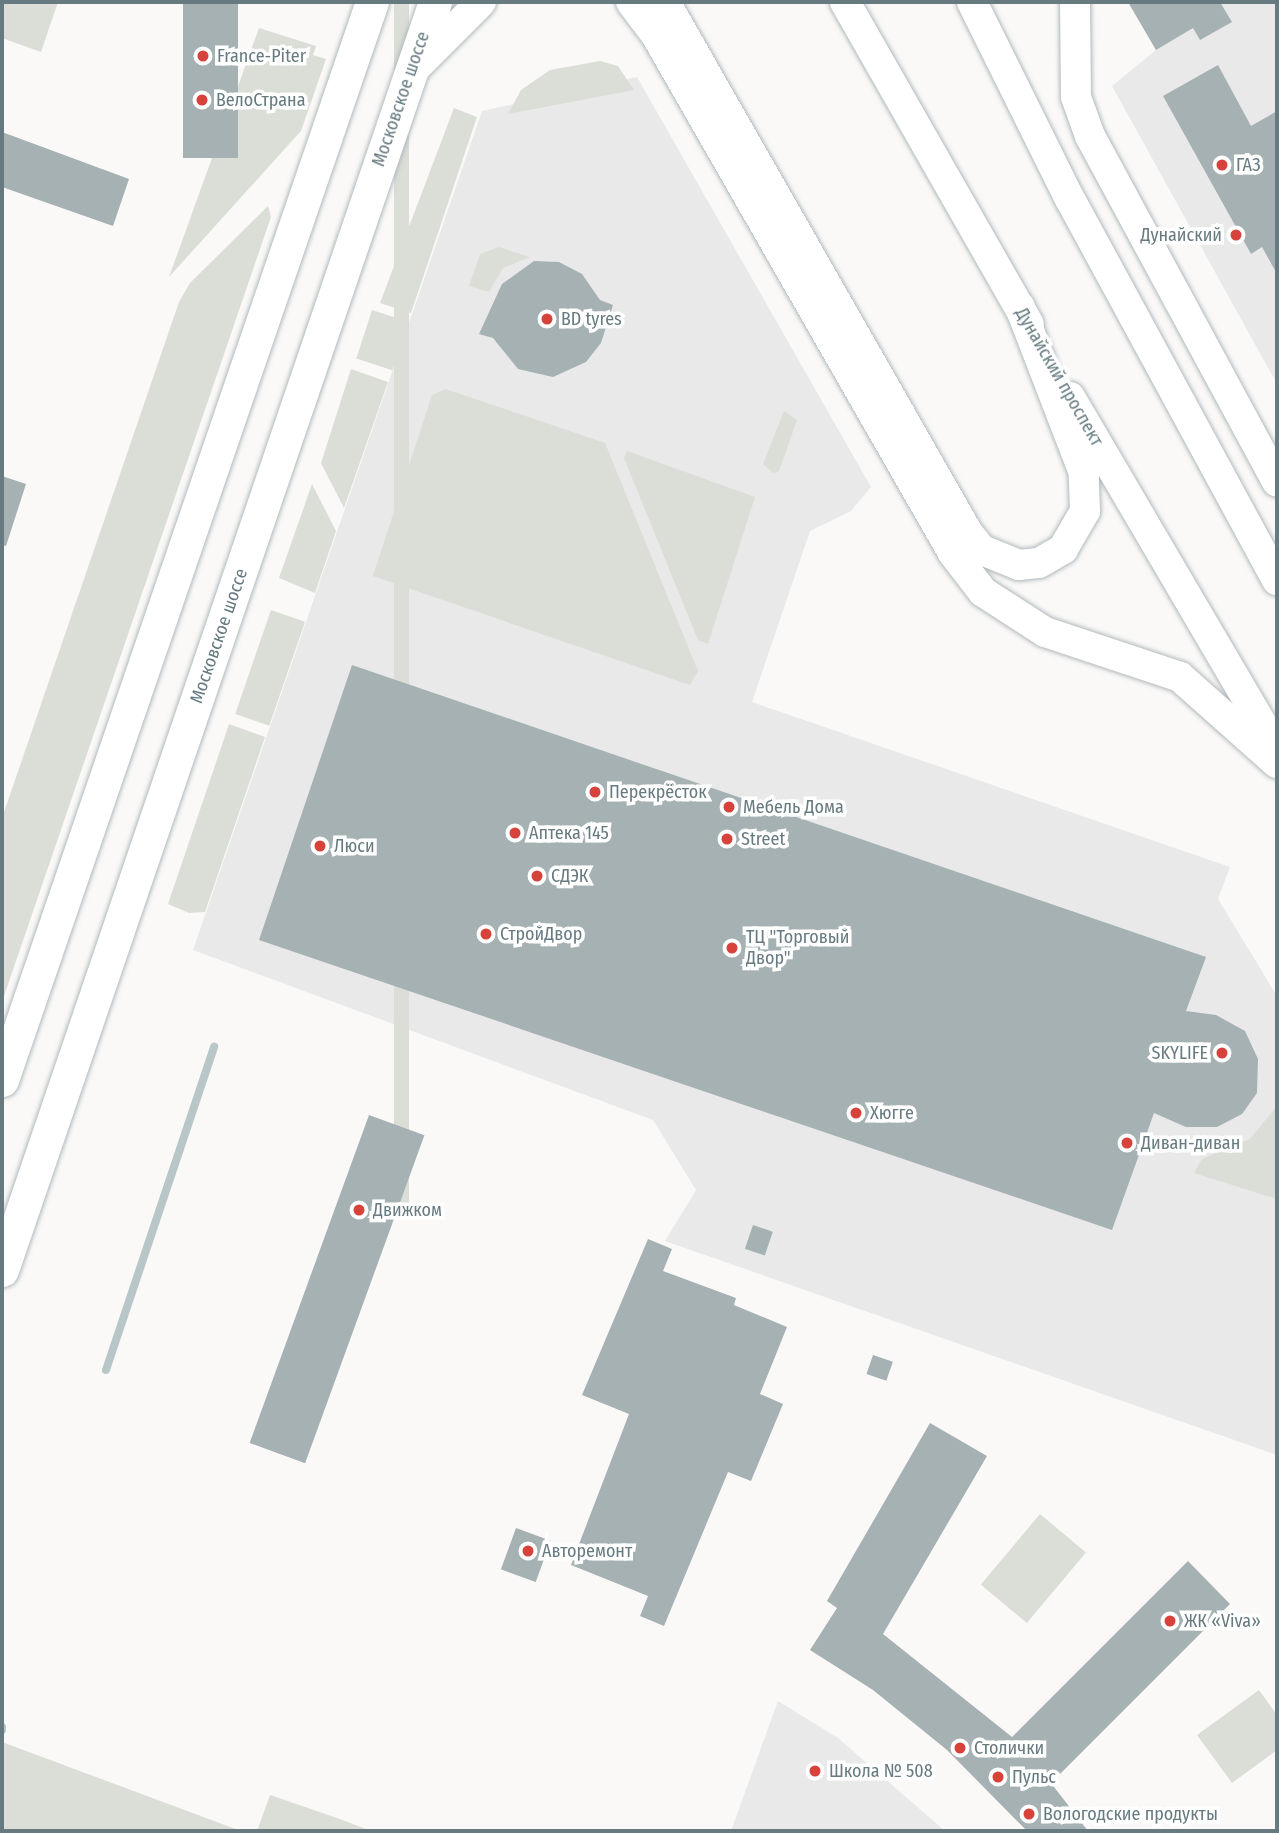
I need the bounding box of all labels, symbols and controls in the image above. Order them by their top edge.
street label: Московское шоссе [368,29,434,169]
place label: France-Piter [217,45,306,67]
marker: France-Piter [195,48,211,64]
place label: ВелоСтрана [216,89,305,111]
marker: ВелоСтрана [194,92,210,108]
place label: ГАЗ [1236,154,1260,176]
marker: ГАЗ [1214,157,1230,173]
place label: Дунайский [1140,224,1222,246]
marker: Дунайский [1228,227,1244,243]
street label: Дунайский проспект [1011,304,1107,450]
place label: BD tyres [561,308,622,330]
marker: BD tyres [539,311,555,327]
street label: Московское шоссе [186,566,252,706]
place label: Перекрёсток [609,781,707,803]
marker: Перекрёсток [587,784,603,800]
place label: Мебель Дома [743,796,844,818]
marker: Мебель Дома [721,799,737,815]
place label: Аптека 145 [529,822,609,844]
marker: Аптека 145 [507,825,523,841]
place label: Street [741,828,785,850]
marker: Street [719,831,735,847]
place label: Люси [334,835,375,857]
marker: Люси [312,838,328,854]
place label: СДЭК [551,865,588,887]
marker: СДЭК [529,868,545,884]
place label: СтройДвор [500,923,582,945]
marker: СтройДвор [478,926,494,942]
place label: ТЦ "Торговый Двор" [746,927,849,970]
marker: ТЦ "Торговый Двор" [724,940,740,956]
place label: SKYLIFE [1152,1042,1208,1064]
marker: SKYLIFE [1214,1045,1230,1061]
place label: Хюгге [870,1102,914,1124]
marker: Хюгге [848,1105,864,1121]
place label: Диван-диван [1141,1132,1240,1154]
marker: Диван-диван [1119,1135,1135,1151]
place label: Движком [373,1199,442,1221]
marker: Движком [351,1202,367,1218]
place label: Авторемонт [542,1540,632,1562]
marker: Авторемонт [520,1543,536,1559]
place label: ЖК «Viva» [1184,1610,1261,1632]
marker: ЖК «Viva» [1162,1613,1178,1629]
place label: Столички [974,1737,1044,1759]
marker: Столички [952,1740,968,1756]
place label: Школа № 508 [829,1760,933,1782]
marker: Школа № 508 [807,1763,823,1779]
place label: Пульс [1012,1766,1056,1788]
marker: Пульс [990,1769,1006,1785]
place label: Вологодские продукты [1043,1803,1218,1825]
marker: Вологодские продукты [1021,1806,1037,1822]

